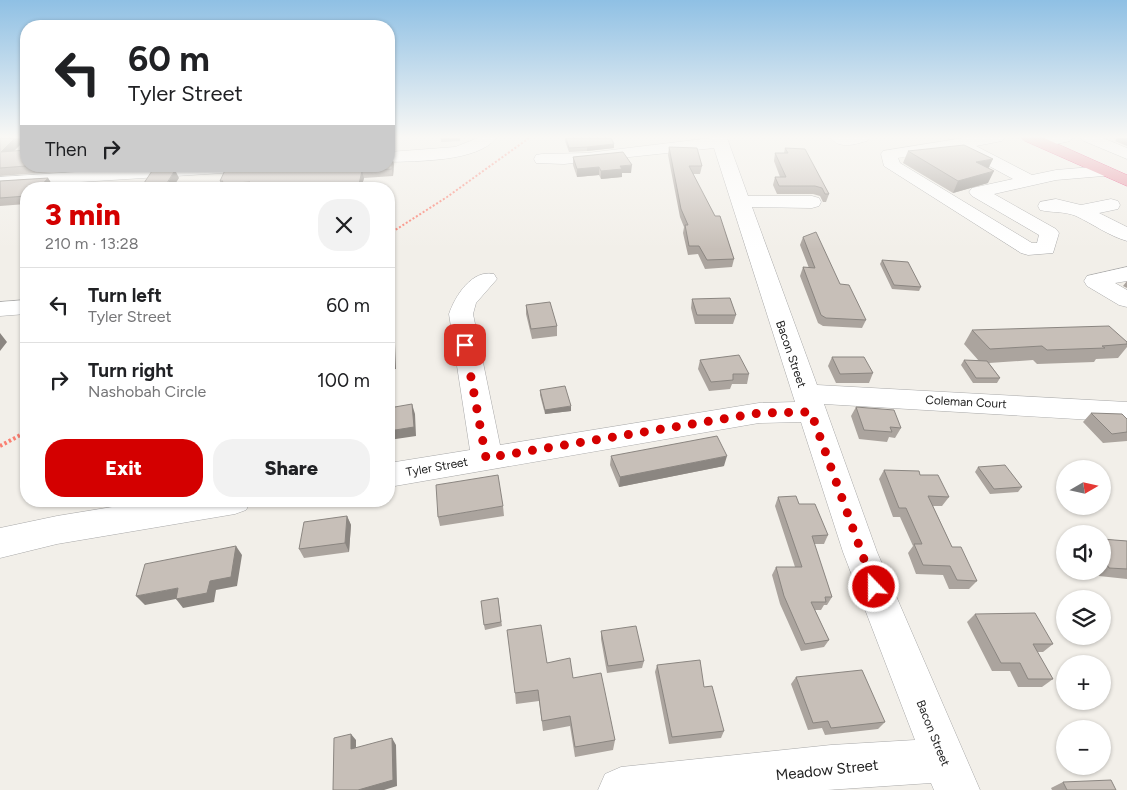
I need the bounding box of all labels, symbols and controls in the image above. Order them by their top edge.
text: 60 m [128,38,210,80]
icon: left [45,40,110,105]
text: Tyler Street [128,80,243,107]
icon: right [97,135,125,163]
text: Then [45,138,87,161]
text: 3 min [45,196,121,233]
button: close [318,199,370,251]
text: 210 m · 13:28 [45,234,138,253]
text: Turn left [88,284,162,307]
icon: left [45,291,73,319]
text: 60 m [326,294,370,317]
text: Tyler Street [88,307,171,326]
street label: Bacon Street [773,319,809,390]
pin [444,324,486,366]
icon: arrive [451,331,479,359]
text: Turn right [88,359,174,382]
icon: right [45,366,73,394]
text: 100 m [317,369,370,392]
text: Nashobah Circle [88,382,206,401]
street label: Coleman Court [925,393,1008,411]
button: Exit [45,439,203,497]
button: Share [213,439,370,497]
street label: Tyler Street [405,455,470,479]
north arrow [1056,460,1111,515]
map controls [1056,460,1111,775]
button: sound [1056,525,1111,580]
position arrow [847,560,899,612]
button: layers [1056,590,1111,645]
button: + [1056,655,1111,710]
street label: Bacon Street [913,698,953,769]
button: − [1056,720,1111,775]
street label: Meadow Street [775,756,880,784]

